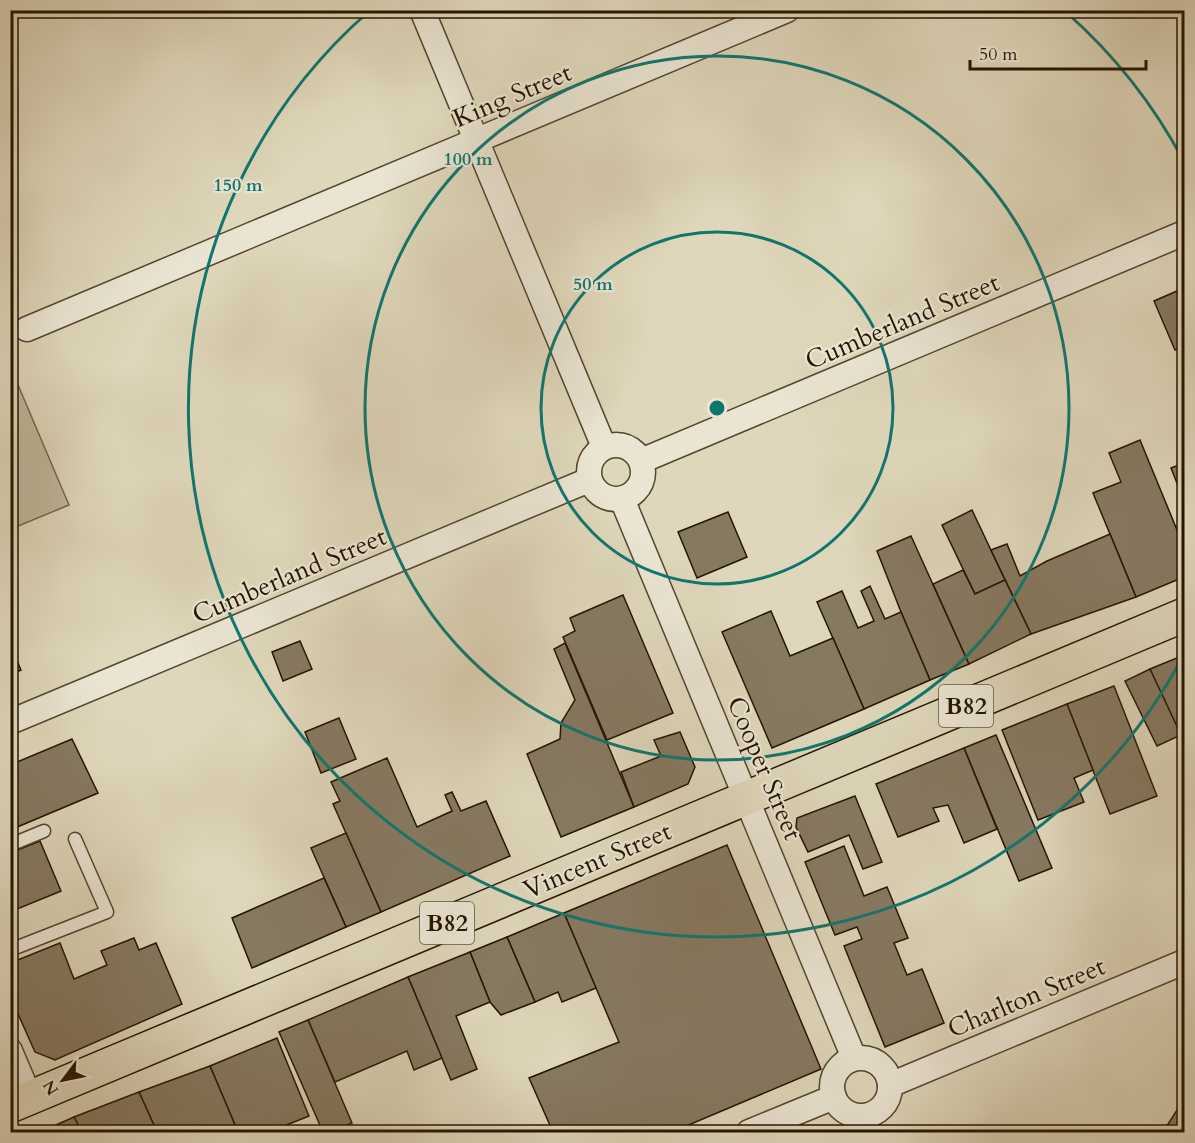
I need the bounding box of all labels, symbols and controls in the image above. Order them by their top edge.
scale bar [970,33,1146,71]
text: 50 m [979,42,1018,67]
street label: King Street [448,55,577,136]
text: 100 m [443,147,493,172]
text: 150 m [213,173,263,198]
street label: Cumberland Street [800,265,1004,378]
text: 50 m [573,272,613,297]
centre of rings [707,398,727,418]
street label: Cumberland Street [187,519,391,632]
road number: B82 [939,685,993,727]
street label: Cooper Street [719,691,810,845]
street label: Vincent Street [518,814,676,907]
road number: B82 [420,902,474,944]
street label: Charlton Street [942,949,1110,1046]
north arrow [33,1050,93,1110]
text: N [38,1076,64,1099]

